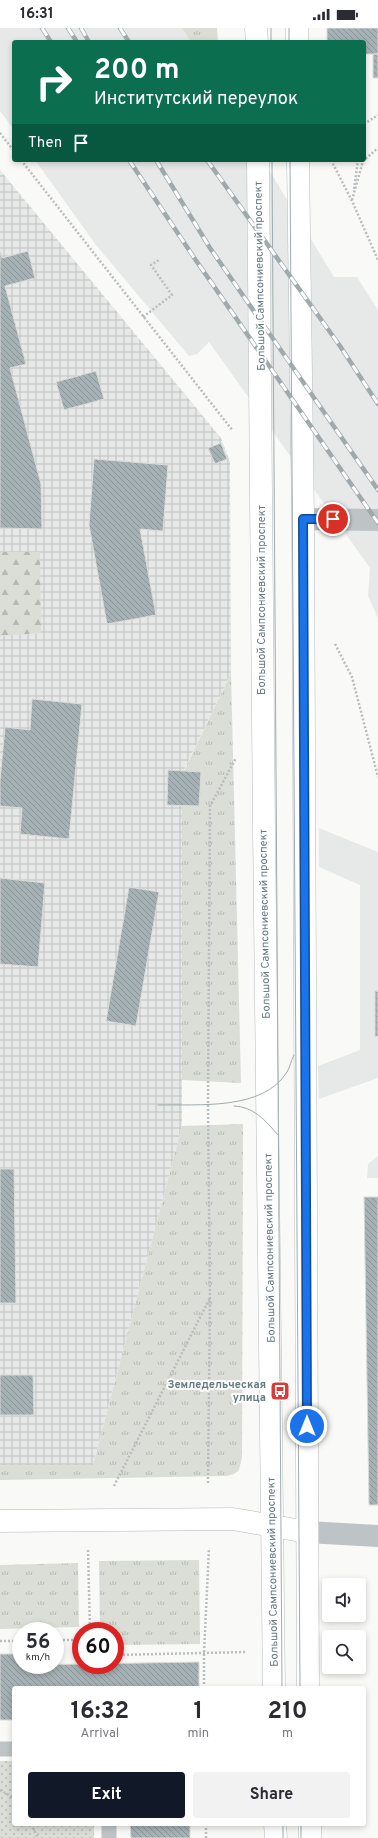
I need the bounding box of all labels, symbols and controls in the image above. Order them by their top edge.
text: 16:31 [20,5,54,24]
text: 200 m [94,53,180,89]
icon: right [28,56,80,108]
text: Институтский переулок [94,88,298,111]
icon: arrive [70,132,92,154]
text: Then [28,134,62,153]
street label: Большой Сампсониевский проспект [251,181,269,371]
pin [316,502,350,536]
street label: Большой Сампсониевский проспект [255,505,269,695]
icon: arrive [322,508,344,530]
street label: Большой Сампсониевский проспект [256,829,274,1019]
street label: Большой Сампсониевский проспект [261,1153,279,1343]
place label: Земледельческая улица [167,1378,266,1405]
bus stop icon: Земледельческая улица [269,1380,291,1402]
position arrow [286,1405,328,1447]
street label: Большой Сампсониевский проспект [264,1477,282,1667]
map controls [322,1578,366,1674]
button: sound [322,1578,366,1622]
speed limit sign: 60 [72,1622,124,1674]
text: 56 [26,1630,50,1656]
button: search [322,1630,366,1674]
text: km/h [26,1651,50,1664]
text: 16:32 [70,1697,129,1727]
text: 1 [194,1697,203,1727]
text: 210 [268,1697,308,1727]
text: Arrival [80,1726,119,1742]
text: min [188,1726,209,1742]
text: m [282,1726,293,1742]
button: Exit [28,1772,185,1818]
button: Share [193,1772,350,1818]

